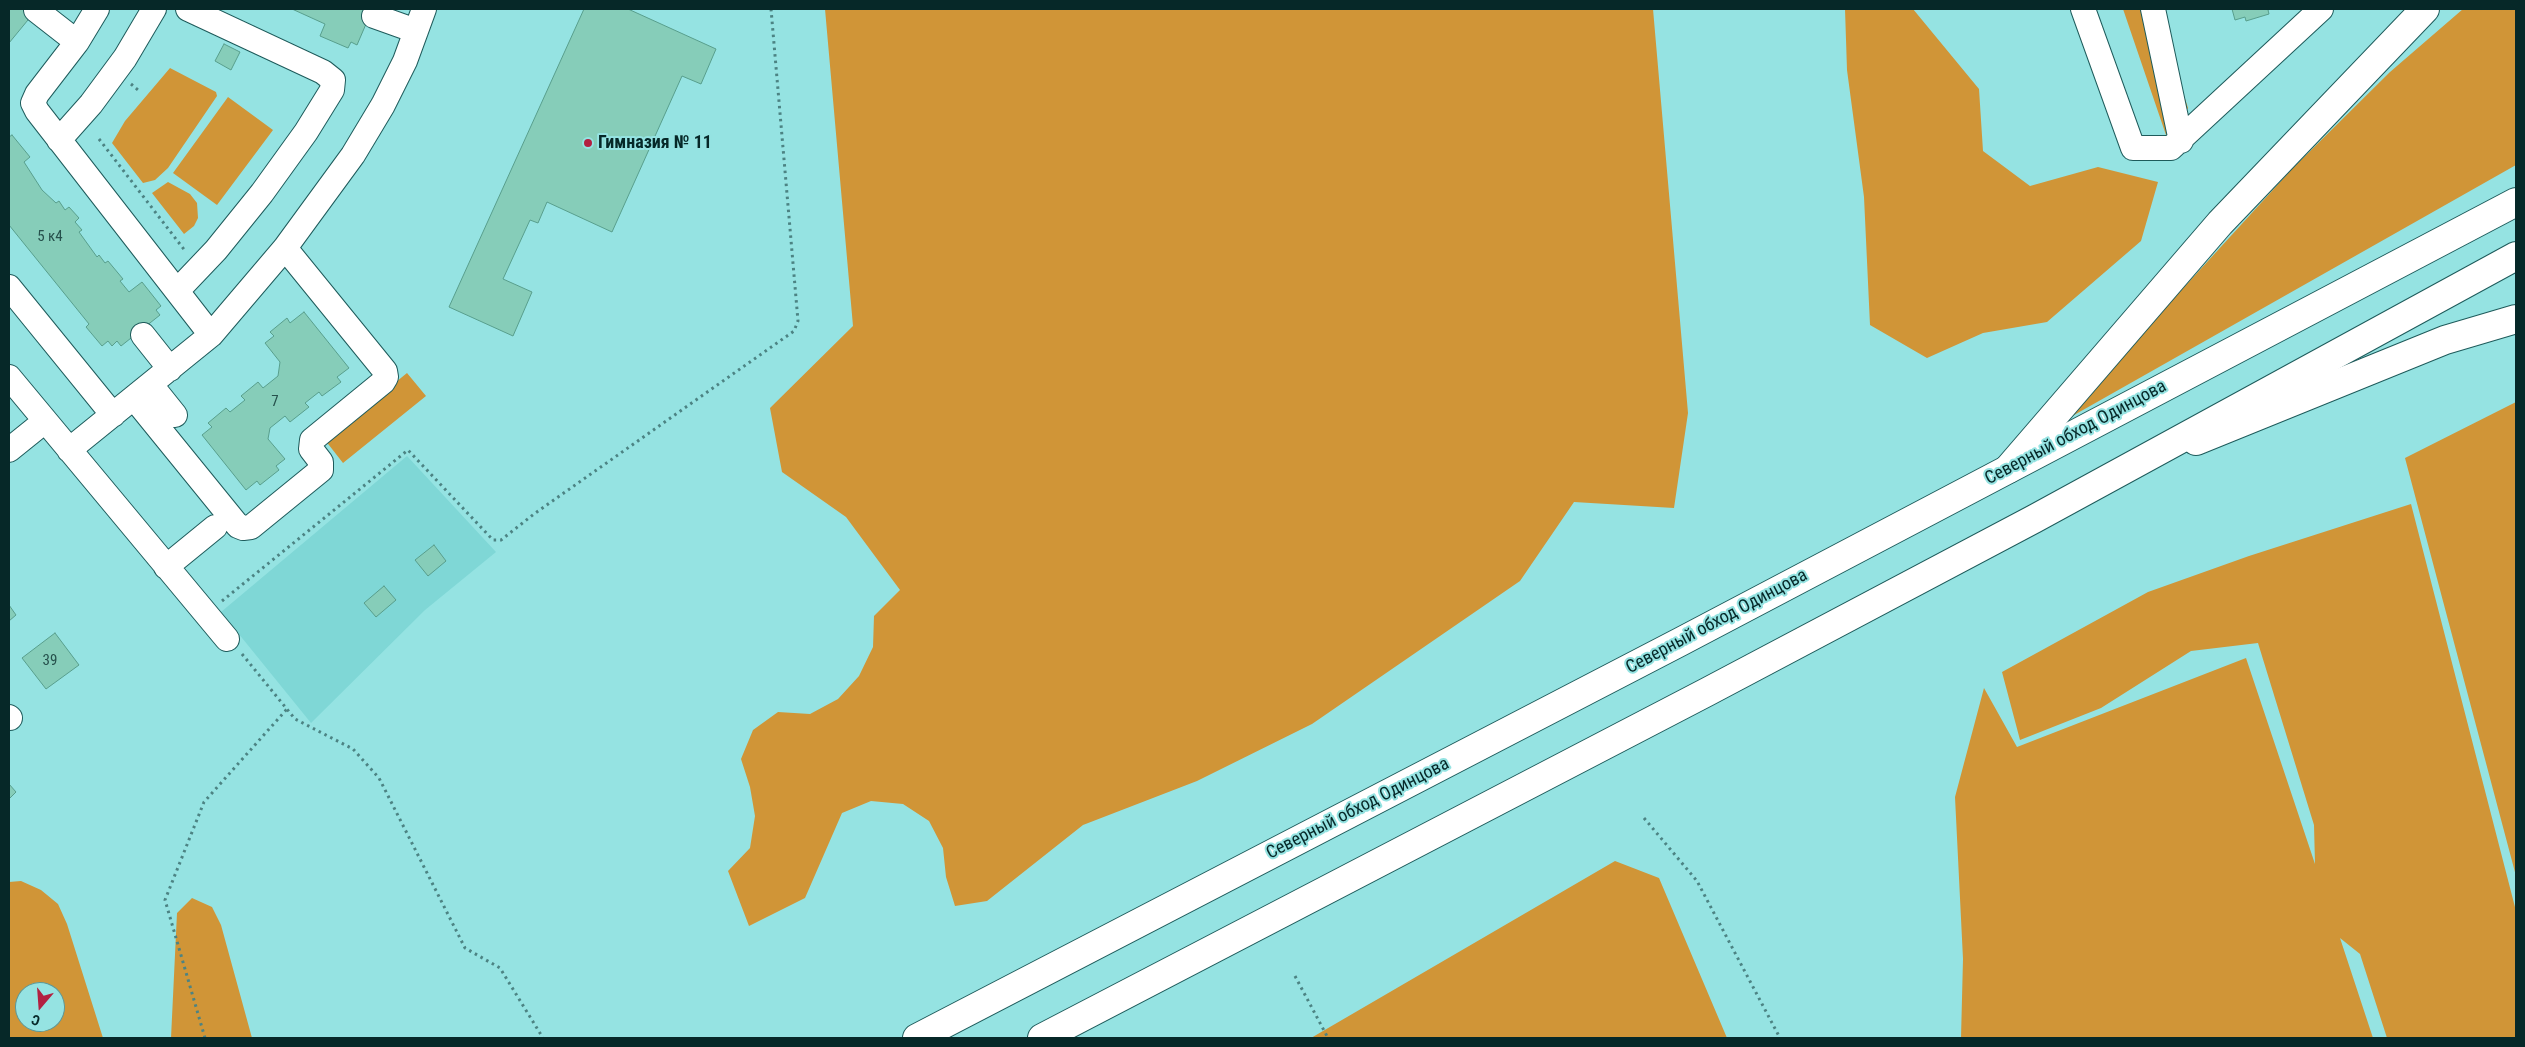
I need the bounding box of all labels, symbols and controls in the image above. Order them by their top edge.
place label: Гимназия № 11 [598,132,712,154]
marker: Гимназия № 11 [582,137,594,149]
house number: 5 к4 [37,228,63,246]
street label: Северный обход Одинцова [1982,376,2170,490]
house number: 7 [271,393,279,411]
street label: Северный обход Одинцова [1623,565,1811,679]
house number: 39 [43,652,57,670]
street label: Северный обход Одинцова [1263,753,1453,865]
north arrow [15,982,65,1032]
text: С [29,1011,42,1029]

